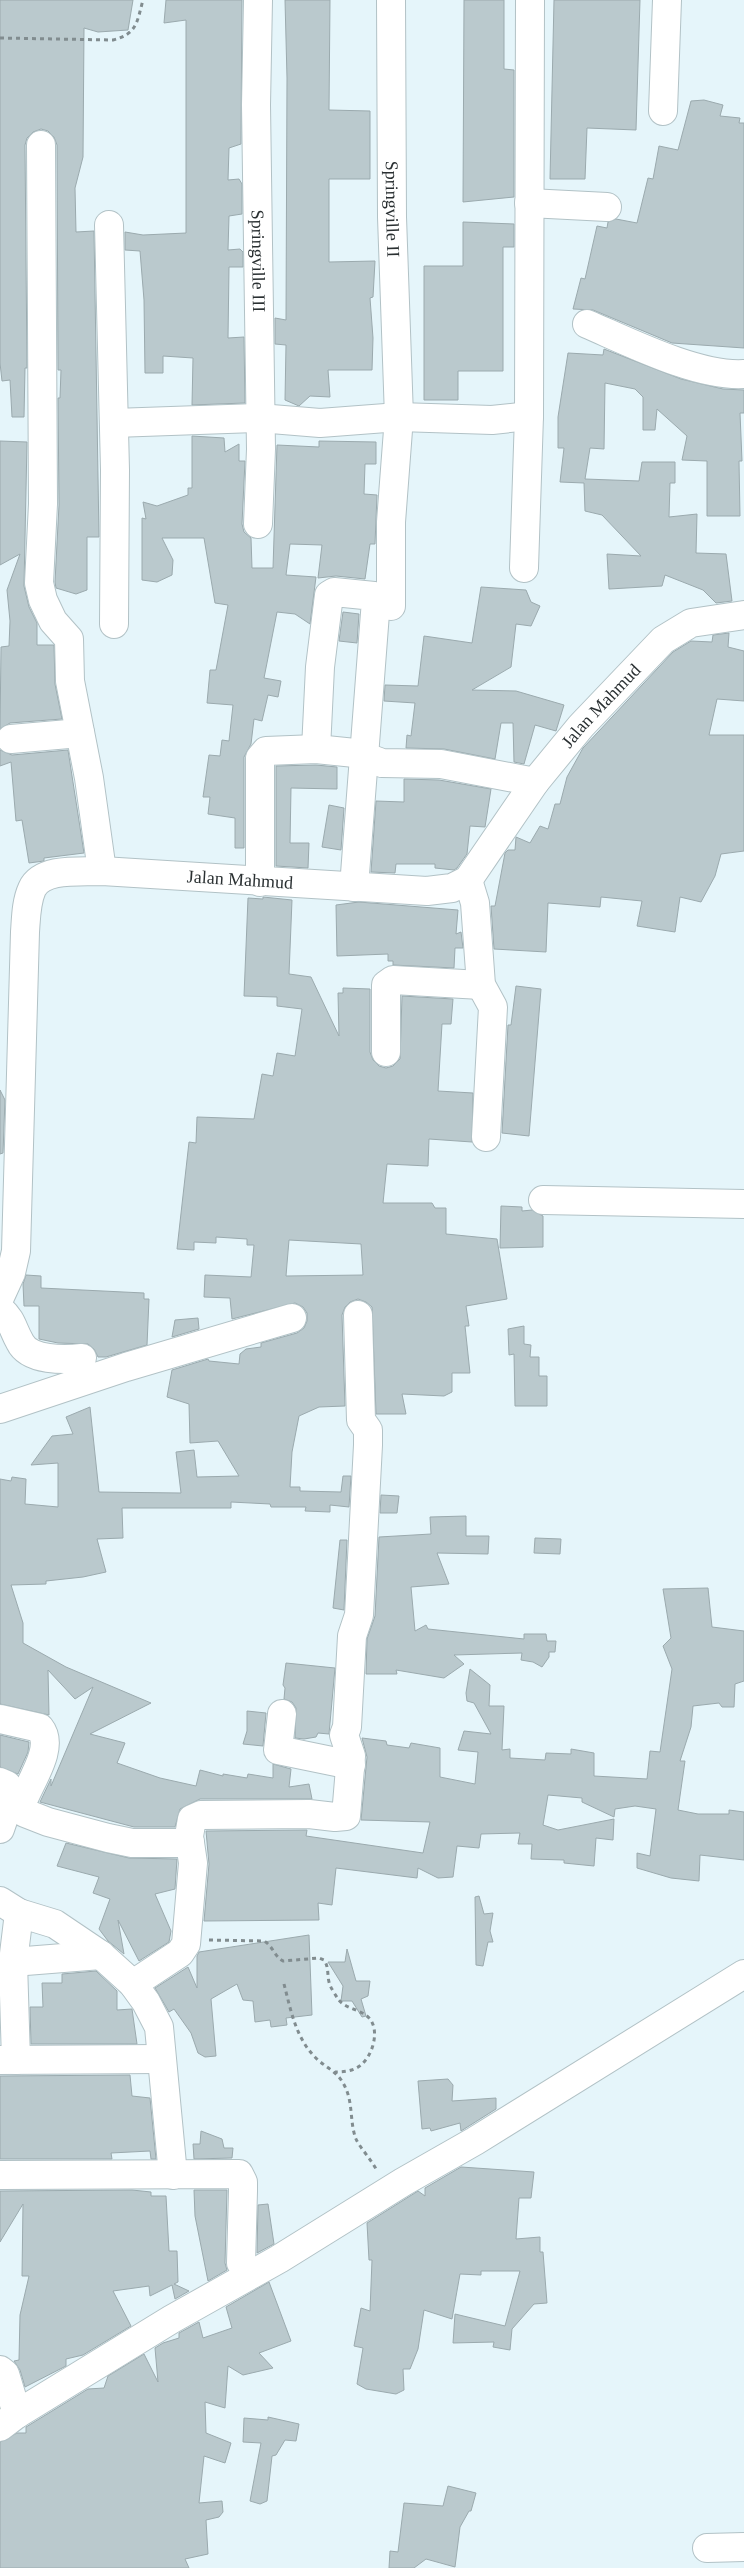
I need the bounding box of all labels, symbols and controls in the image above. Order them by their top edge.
street label: Springville II [382,161,403,258]
street label: Springville III [248,210,269,312]
street label: Jalan Mahmud [557,660,645,752]
street label: Jalan Mahmud [186,866,294,893]

